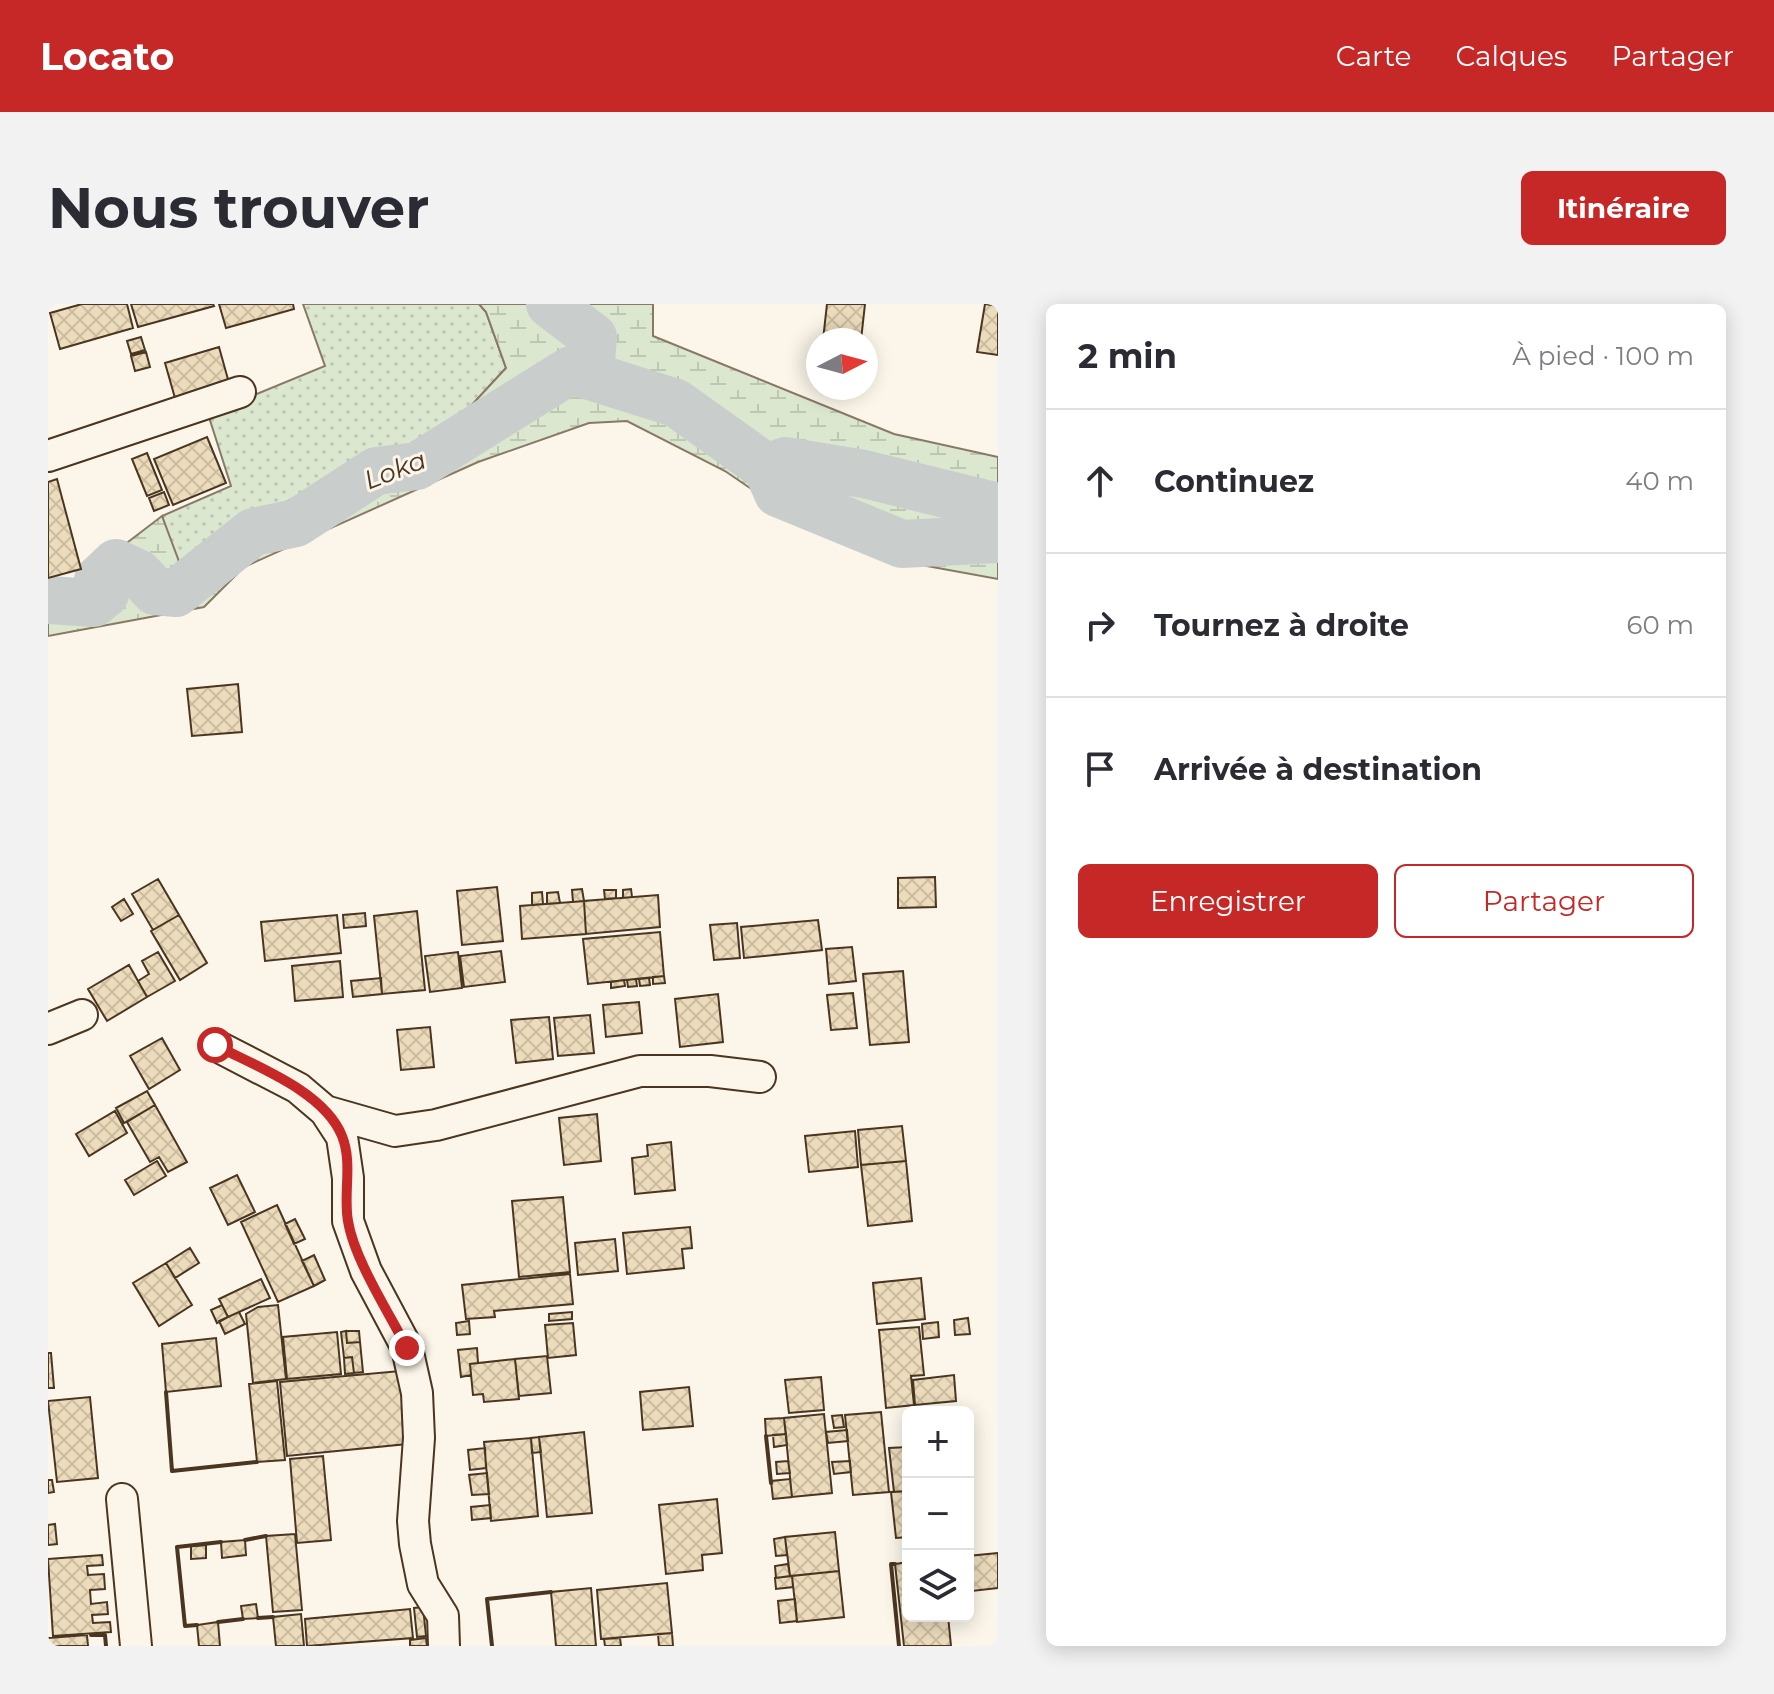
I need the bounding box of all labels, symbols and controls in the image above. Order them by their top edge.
text: Locato [40,33,174,80]
text: Carte [1336,39,1411,73]
text: Calques [1455,39,1567,73]
text: Partager [1611,39,1734,73]
button: Itinéraire [1521,171,1726,245]
text: Nous trouver [48,174,429,242]
north arrow [806,328,878,400]
text: 2 min [1078,335,1177,377]
text: À pied · 100 m [1512,340,1694,372]
water label: Loka [359,444,431,496]
icon: ahead [1078,459,1122,503]
text: Continuez [1154,463,1314,500]
text: 40 m [1625,465,1694,497]
icon: right [1078,603,1122,647]
text: Tournez à droite [1154,607,1409,644]
text: 60 m [1627,609,1694,641]
icon: arrive [1078,747,1122,791]
text: Arrivée à destination [1154,751,1482,788]
button: Enregistrer [1078,864,1378,938]
button: Partager [1394,864,1694,938]
route start [197,1027,233,1063]
route end [389,1330,425,1366]
map controls [902,1406,974,1622]
button: + [902,1406,974,1478]
button: − [902,1478,974,1550]
button: layers [902,1550,974,1622]

